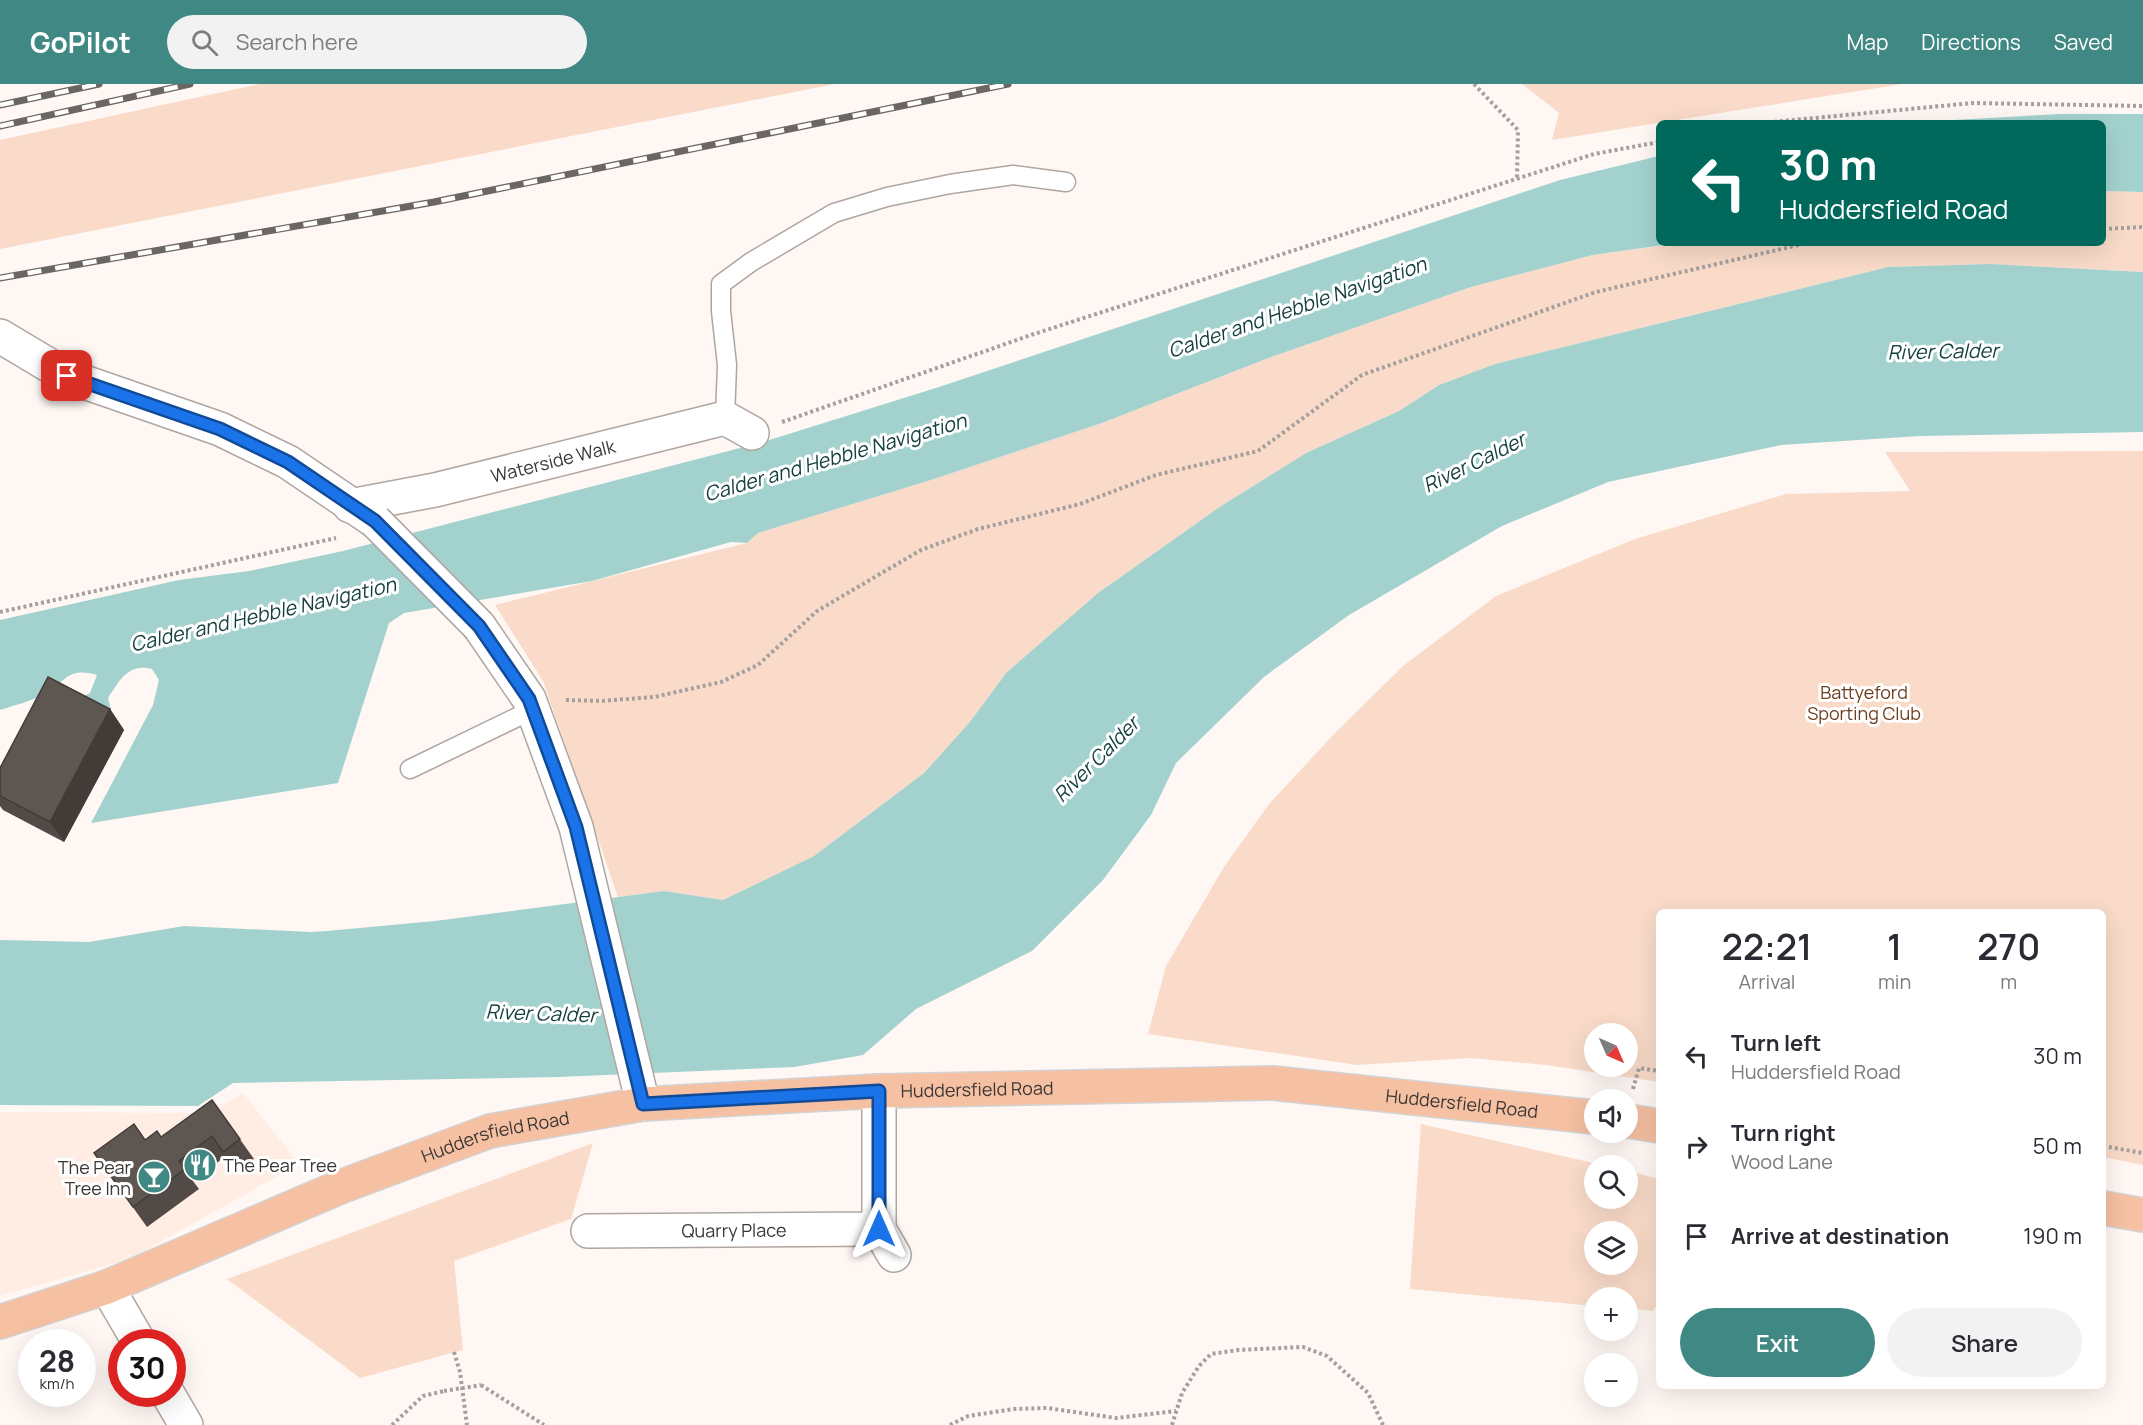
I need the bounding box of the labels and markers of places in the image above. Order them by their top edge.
pin [41,350,92,401]
restaurant icon: The Pear Tree [182,1147,218,1183]
place label: The Pear Tree [223,1153,337,1177]
place label: The Pear Tree Inn [58,1155,131,1200]
bar icon: The Pear Tree Inn [136,1159,172,1195]

